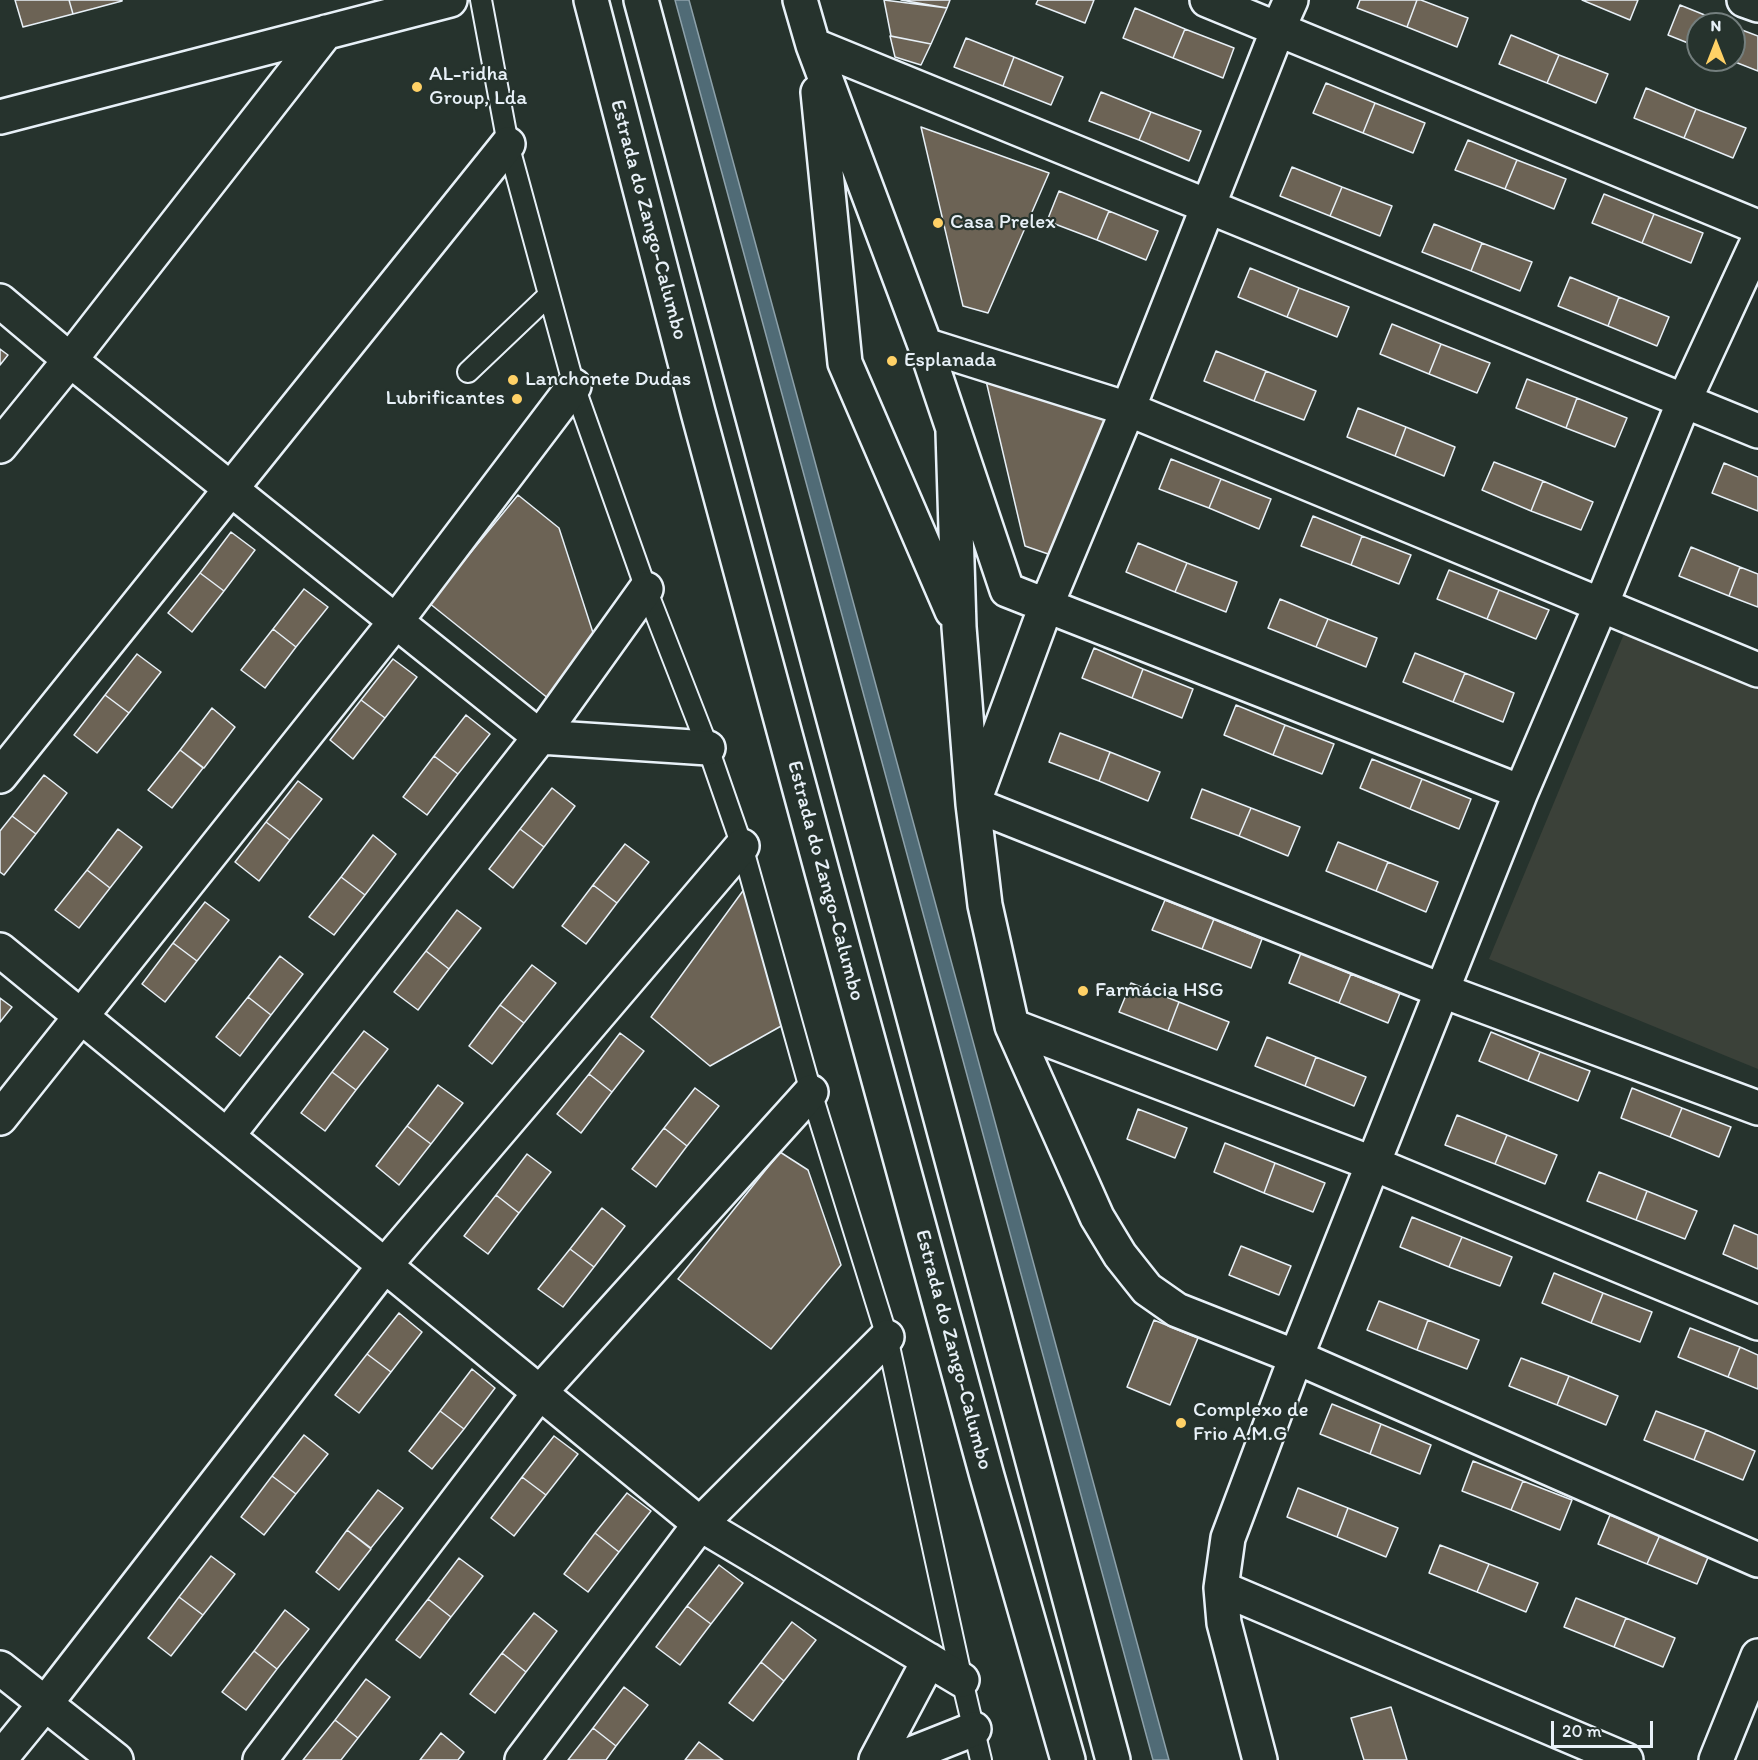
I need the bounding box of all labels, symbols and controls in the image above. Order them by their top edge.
north arrow [1686,12,1746,72]
text: N [1711,16,1721,35]
place label: AL-ridha Group, Lda [429,62,527,112]
marker: AL-ridha Group, Lda [410,80,424,94]
street label: Estrada do Zango-Calumbo [604,97,692,343]
place label: Casa Prelex [950,210,1056,236]
marker: Casa Prelex [931,216,945,230]
place label: Esplanada [904,348,997,374]
marker: Esplanada [885,354,899,368]
place label: Lanchonete Dudas [525,367,691,393]
marker: Lanchonete Dudas [506,373,520,387]
place label: Lubrificantes [385,386,505,412]
marker: Lubrificantes [510,392,524,406]
street label: Estrada do Zango-Calumbo [781,758,869,1004]
place label: Farmácia HSG [1095,978,1224,1004]
marker: Farmácia HSG [1076,984,1090,998]
street label: Estrada do Zango-Calumbo [909,1227,997,1473]
place label: Complexo de Frio A.M.G [1193,1398,1308,1448]
marker: Complexo de Frio A.M.G [1174,1416,1188,1430]
scale bar [1554,1709,1656,1747]
text: 20 m [1562,1720,1602,1742]

